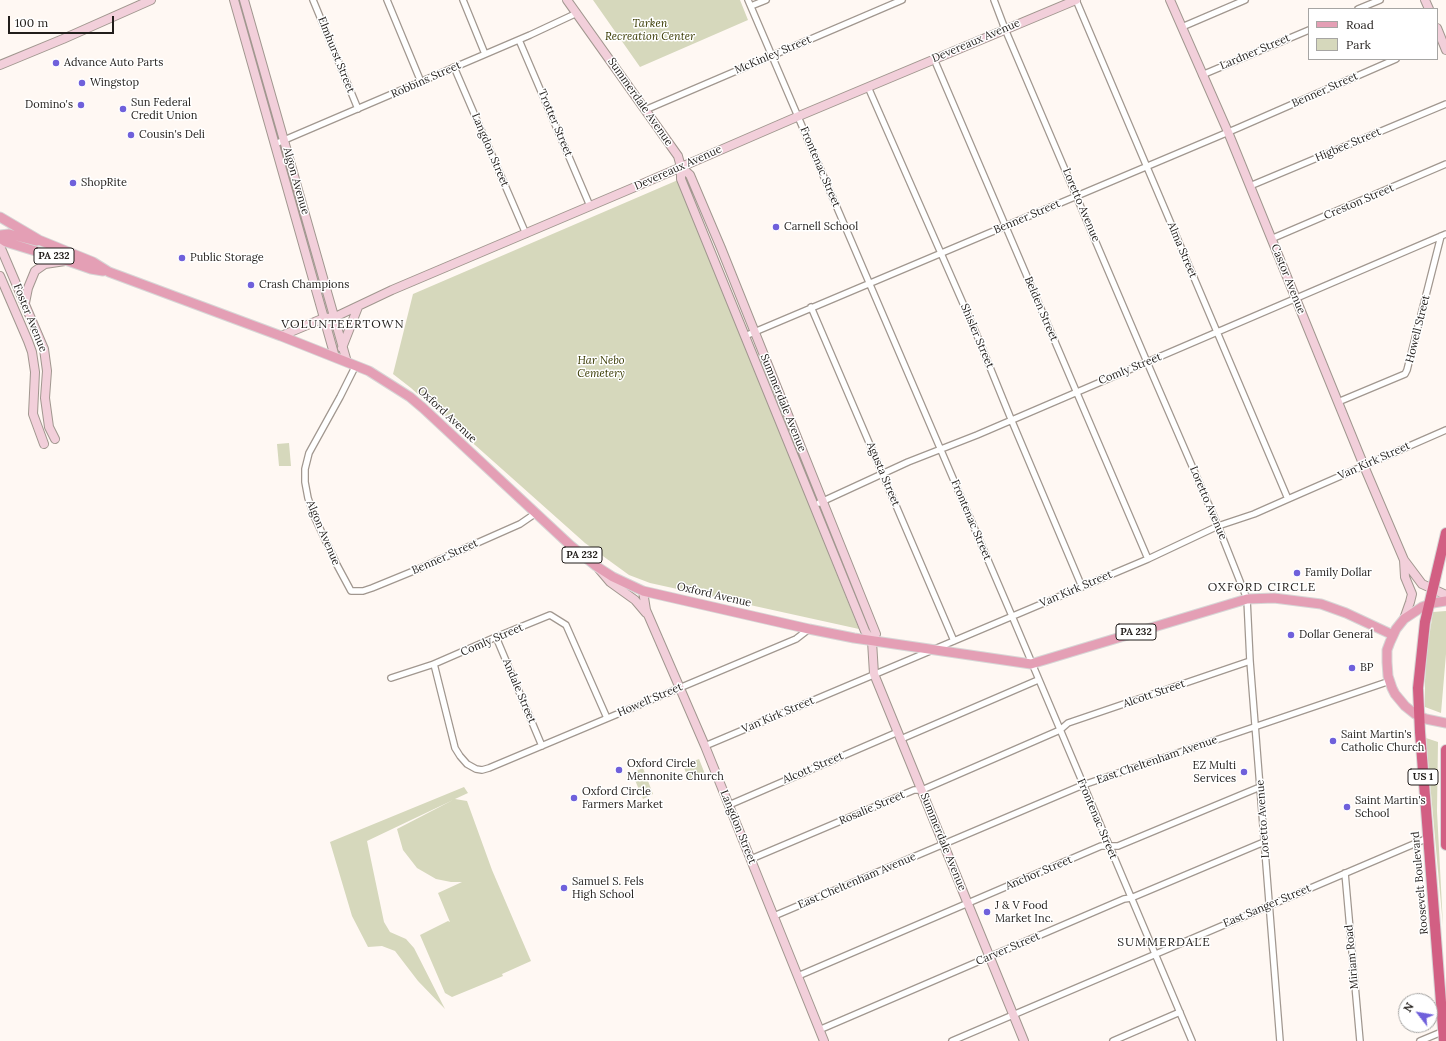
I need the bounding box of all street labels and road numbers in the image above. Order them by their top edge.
street label: Elmhurst Street [315,15,357,95]
street label: Devereaux Avenue [930,16,1022,66]
street label: Lardner Street [1218,31,1292,73]
street label: McKinley Street [733,33,813,77]
street label: Summerdale Avenue [605,55,675,149]
street label: Robbins Street [389,59,463,101]
street label: Benner Street [1290,70,1360,110]
street label: Trotter Street [535,88,575,158]
street label: Langdon Street [469,111,511,189]
street label: Frontenac Street [797,125,843,209]
street label: Higbee Street [1313,125,1383,165]
street label: Devereaux Avenue [632,143,724,193]
street label: Algon Avenue [280,146,312,216]
street label: Loretto Avenue [1060,166,1102,244]
street label: Creston Street [1322,181,1396,223]
street label: Benner Street [992,197,1062,237]
street label: Alma Street [1164,220,1200,280]
street label: Castor Avenue [1268,242,1308,316]
road number: PA 232 [34,248,74,264]
street label: Belden Street [1021,275,1061,343]
street label: Foster Avenue [10,282,50,354]
street label: Howell Street [1403,294,1433,364]
street label: Shisler Street [957,302,997,370]
street label: Comly Street [1097,350,1163,388]
street label: Summerdale Avenue [757,352,809,454]
street label: Oxford Avenue [415,384,479,446]
street label: Van Kirk Street [1336,439,1412,483]
street label: Agusta Street [864,440,902,508]
street label: Loretto Avenue [1187,464,1229,542]
street label: Frontenac Street [948,478,994,562]
street label: Algon Avenue [303,499,343,567]
street label: Benner Street [410,537,480,577]
road number: PA 232 [562,547,602,563]
street label: Van Kirk Street [1038,568,1114,610]
street label: Oxford Avenue [675,580,753,610]
street label: Comly Street [459,621,525,659]
road number: PA 232 [1116,624,1156,640]
street label: Andale Street [499,657,539,725]
street label: Alcott Street [1121,677,1187,711]
street label: Howell Street [615,680,685,720]
street label: Van Kirk Street [740,694,816,736]
street label: East Cheltenham Avenue [1095,733,1219,787]
street label: Alcott Street [781,749,845,787]
road number: US 1 [1408,769,1438,785]
street label: Frontenac Street [1074,777,1120,861]
street label: Loretto Avenue [1254,779,1272,859]
street label: Langdon Street [717,788,759,866]
street label: Rosalie Street [837,788,907,828]
street label: Summerdale Avenue [917,791,969,893]
street label: Roosevelt Boulevard [1409,831,1431,935]
street label: East Cheltenham Avenue [796,850,918,912]
street label: Anchor Street [1004,853,1074,893]
street label: East Sanger Street [1221,882,1313,930]
street label: Miriam Road [1343,924,1361,990]
street label: Carver Street [974,930,1042,968]

